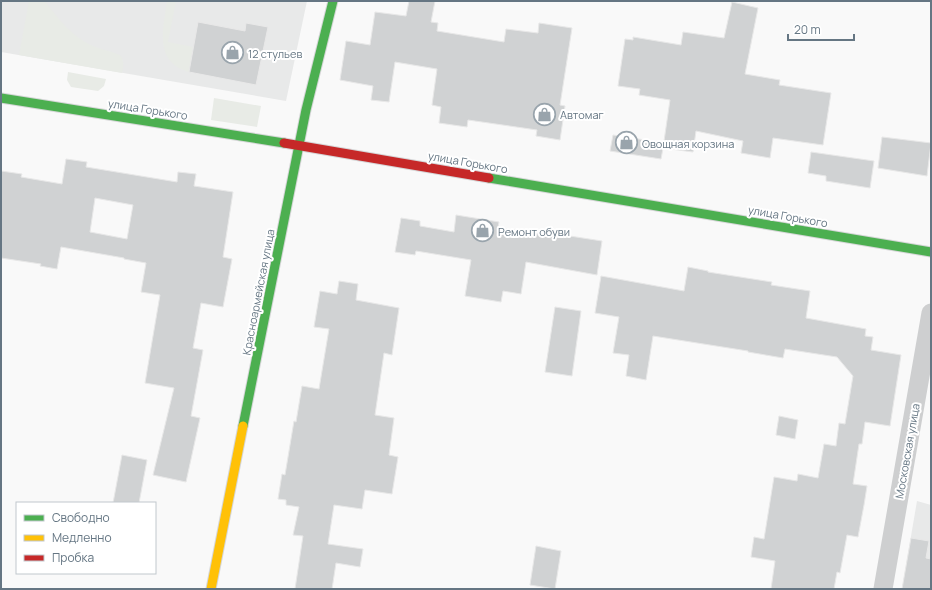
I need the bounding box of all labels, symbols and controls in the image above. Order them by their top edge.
scale bar [788,16,854,42]
text: 20 m [794,21,821,38]
shop icon: 12 стульев [220,40,246,66]
place label: 12 стульев [248,46,302,61]
street label: улица Горького [107,95,189,123]
shop icon: Автомаг [531,101,557,127]
place label: Автомаг [560,107,604,122]
shop icon: Овощная корзина [613,130,639,156]
place label: Овощная корзина [642,136,734,151]
street label: улица Горького [427,148,509,176]
street label: улица Горького [747,202,829,230]
shop icon: Ремонт обуви [469,218,495,244]
place label: Ремонт обуви [498,224,570,239]
street label: Красноармейская улица [238,228,278,356]
street label: Московская улица [891,402,923,500]
legend [16,502,156,574]
text: Свободно [52,509,110,526]
text: Медленно [52,529,112,546]
text: Пробка [52,549,94,566]

